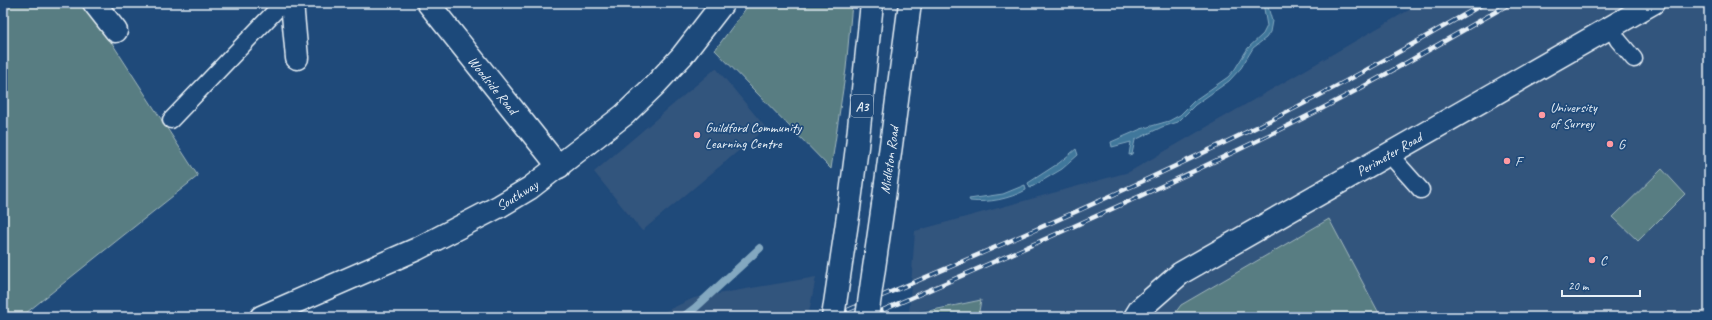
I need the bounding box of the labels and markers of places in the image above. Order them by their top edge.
place label: University of Surrey [1550,99,1598,132]
marker: University of Surrey [1537,110,1547,120]
place label: Guildford Community Learning Centre [705,119,802,152]
marker: Guildford Community Learning Centre [692,130,702,140]
place label: G [1618,136,1627,153]
marker: G [1605,139,1615,149]
place label: F [1515,153,1525,170]
marker: F [1502,156,1512,166]
place label: C [1600,252,1608,269]
marker: C [1587,255,1597,265]

